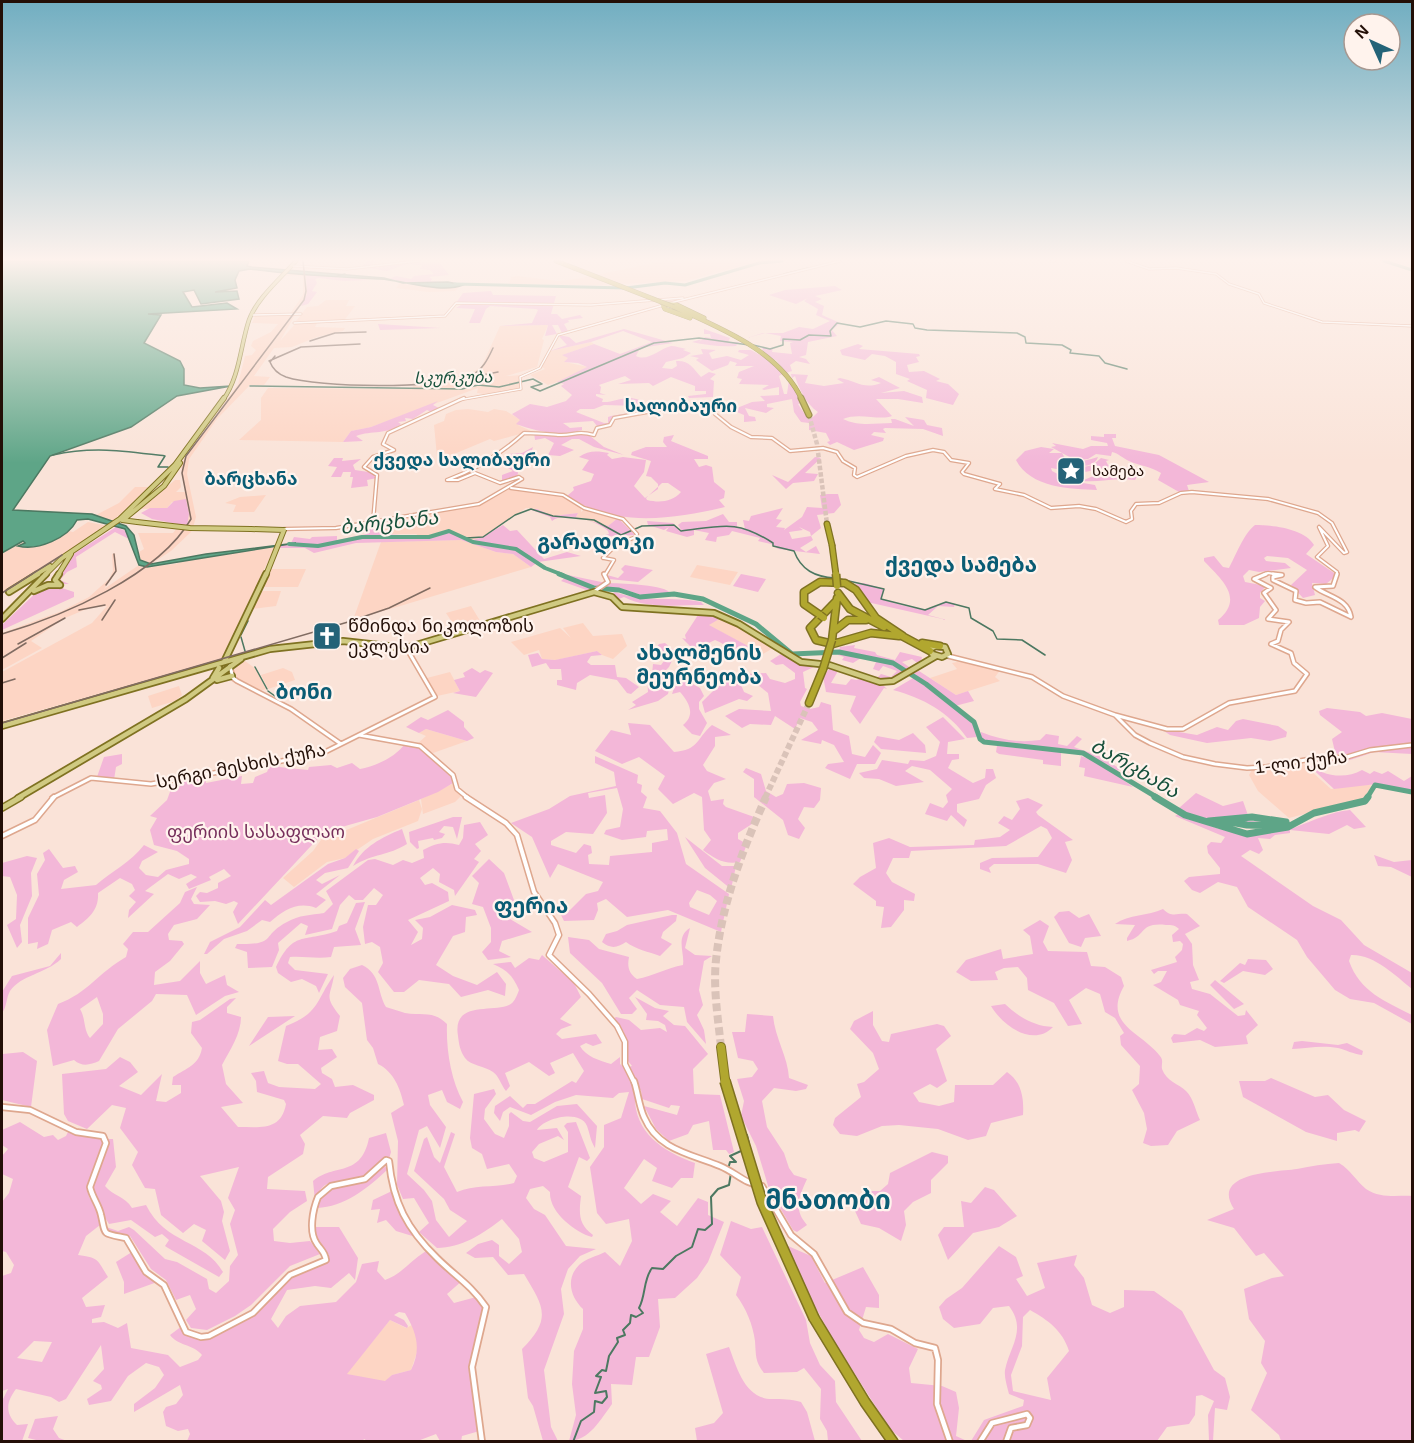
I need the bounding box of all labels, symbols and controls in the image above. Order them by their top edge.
north arrow [1342,12,1402,72]
text: N [1352,22,1372,42]
water label: სკურკუბა [414,368,493,388]
district label: სალიბაური [625,396,737,417]
district label: ქვედა სალიბაური [373,450,551,471]
place icon: სამება [1055,455,1087,487]
place label: სამება [1092,462,1144,480]
district label: ბარცხანა [204,469,298,489]
water label: ბარცხანა [339,506,440,539]
district label: გარადოკი [537,530,655,555]
district label: ქვედა სამება [885,553,1037,578]
place label: წმინდა ნიკოლოზის ეკლესია [348,616,534,658]
church icon: წმინდა ნიკოლოზის ეკლესია [311,620,343,652]
district label: ახალშენის მეურნეობა [636,641,762,689]
district label: ბონი [276,680,332,703]
water label: ბარცხანა [1086,734,1184,803]
street label: სერგი მესხის ქუჩა [155,740,328,793]
street label: 1-ლი ქუჩა [1254,746,1348,779]
park label: ფერიის სასაფლაო [167,822,345,843]
district label: ფერია [494,894,568,918]
district label: მნათობი [765,1185,891,1215]

